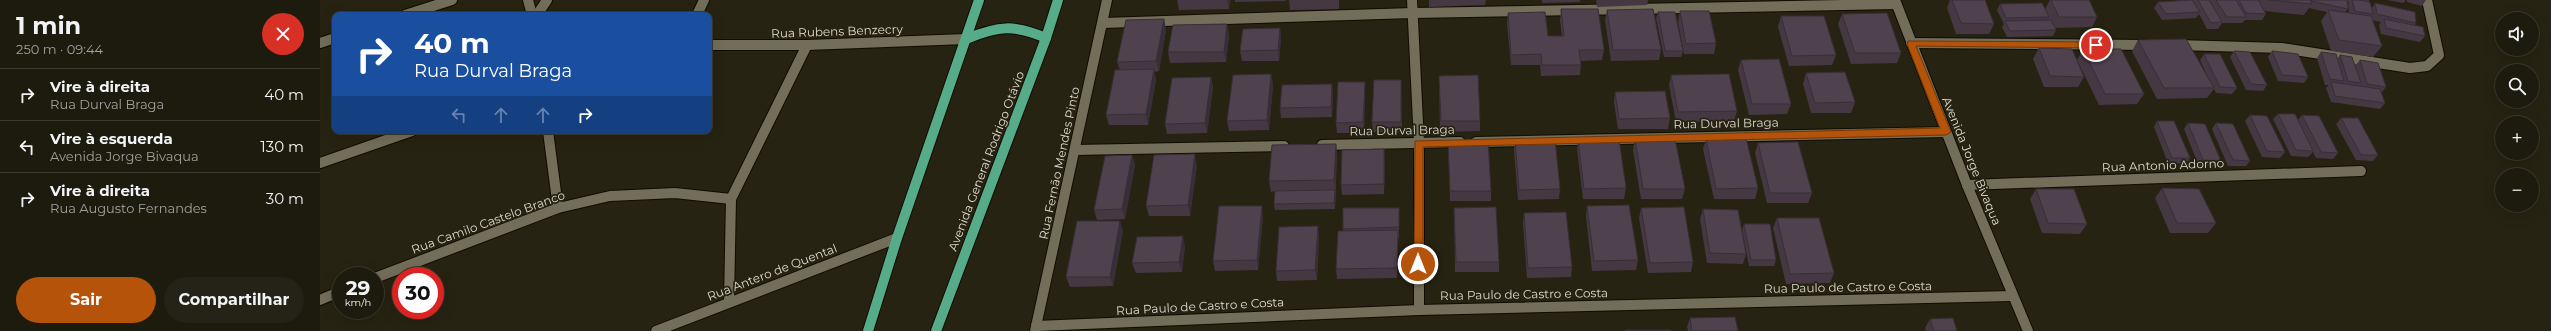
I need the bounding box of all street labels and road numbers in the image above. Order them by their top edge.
street label: Rua Rubens Benzecry [771,21,904,41]
street label: Avenida General Rodrigo Otávio [945,69,1027,253]
street label: Rua Fernão Mendes Pinto [1035,85,1083,241]
street label: Avenida Jorge Bivaqua [1939,95,2005,227]
street label: Rua Durval Braga [1673,115,1779,131]
street label: Rua Durval Braga [1349,122,1455,138]
street label: Rua Antonio Adorno [2102,155,2224,175]
street label: Rua Camilo Castelo Branco [409,187,567,257]
street label: Rua Antero de Quental [705,240,839,304]
street label: Rua Paulo de Castro e Costa [1764,278,1932,296]
street label: Rua Paulo de Castro e Costa [1440,285,1608,303]
street label: Rua Paulo de Castro e Costa [1116,294,1284,318]

